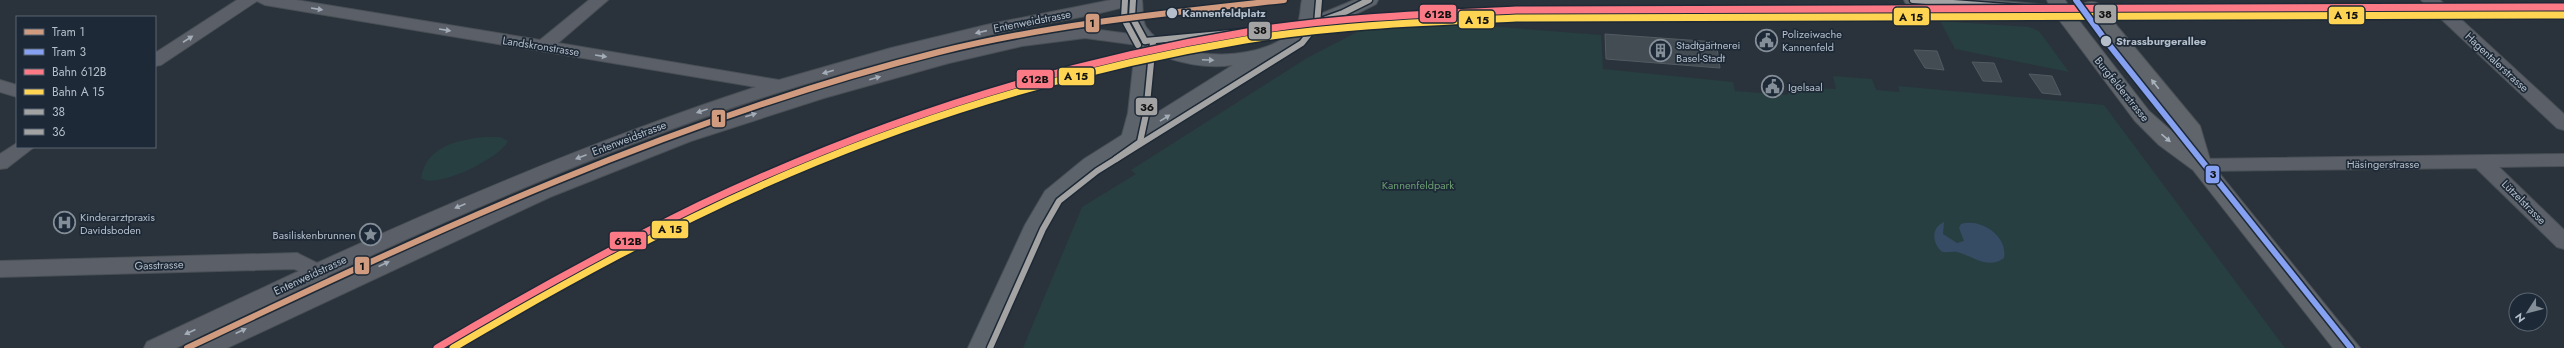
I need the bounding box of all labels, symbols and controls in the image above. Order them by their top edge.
line badge: 612B [1419,4,1457,23]
line badge: 38 [2094,4,2117,24]
place label: Kannenfeldplatz [1182,5,1266,21]
one-way arrow [311,6,323,12]
street label: Entenweidstrasse [992,6,1072,36]
marker: Kannenfeldplatz [1165,6,1179,20]
text: 612B [1424,6,1452,22]
text: 38 [2098,6,2112,22]
line badge: A 15 [2328,6,2365,25]
line badge: A 15 [1893,7,1930,26]
text: A 15 [2333,7,2358,23]
text: A 15 [1898,9,1923,25]
line badge: A 15 [1458,10,1495,29]
text: A 15 [1464,12,1489,28]
line badge: 1 [1085,13,1100,33]
text: 1 [1089,15,1095,31]
legend [16,16,156,148]
line badge: 38 [1248,21,1271,40]
text: 38 [1253,22,1267,38]
text: Tram 1 [52,23,85,41]
place label: Polizeiwache Kannenfeld [1782,26,1842,55]
one-way arrow [439,27,452,33]
public building icon: Polizeiwache Kannenfeld [1753,27,1779,53]
street label: Hagentalerstrasse [2462,28,2532,96]
one-way arrow [975,29,987,35]
street label: Landskronstrasse [501,32,581,60]
place label: Strassburgerallee [2116,33,2206,49]
marker: Strassburgerallee [2099,34,2113,48]
one-way arrow [182,35,193,43]
place label: Stadtgärtnerei Basel-Stadt [1676,37,1741,66]
building icon: Stadtgärtnerei Basel-Stadt [1648,38,1674,64]
text: Tram 3 [52,43,86,61]
one-way arrow [595,53,607,59]
street label: Burgfelderstrasse [2091,53,2153,125]
one-way arrow [1202,57,1215,63]
text: Bahn 612B [52,63,107,81]
line badge: A 15 [1058,67,1095,86]
text: A 15 [1063,68,1088,84]
one-way arrow [822,69,834,75]
line badge: 612B [1016,69,1054,89]
text: 612B [1021,71,1049,87]
public building icon: Igelsaal [1760,74,1786,100]
one-way arrow [870,75,882,81]
place label: Igelsaal [1788,79,1823,95]
one-way arrow [2151,79,2159,90]
text: Bahn A 15 [52,83,105,101]
line badge: 36 [1135,97,1158,116]
text: 36 [1140,99,1154,115]
text: 38 [52,103,65,121]
one-way arrow [696,109,708,115]
line badge: 1 [711,109,726,128]
text: 1 [716,110,722,126]
one-way arrow [745,112,757,118]
one-way arrow [1159,115,1171,122]
street label: Entenweidstrasse [589,116,669,160]
text: 36 [52,123,66,141]
one-way arrow [2161,134,2171,143]
one-way arrow [574,154,586,160]
street label: Häsingerstrasse [2347,156,2420,172]
line badge: 3 [2205,165,2220,184]
text: 3 [2210,166,2217,182]
street label: Lützelstrasse [2498,176,2550,228]
park label: Kannenfeldpark [1382,177,1454,193]
one-way arrow [454,204,466,210]
place label: Kinderarztpraxis Davidsboden [80,209,155,238]
hospital icon: Kinderarztpraxis Davidsboden [51,210,77,236]
line badge: A 15 [651,220,689,239]
text: A 15 [657,221,682,237]
place icon: Basiliskenbrunnen [358,222,384,248]
place label: Basiliskenbrunnen [273,227,356,243]
line badge: 612B [609,231,647,250]
text: 612B [614,233,642,249]
street label: Entenweidstrasse [271,251,349,299]
street label: Gasstrasse [134,256,184,274]
line badge: 1 [354,256,370,275]
text: 1 [359,258,365,274]
one-way arrow [379,261,390,267]
north arrow [2508,292,2548,332]
text: N [2511,310,2529,326]
one-way arrow [236,328,247,334]
one-way arrow [184,329,196,335]

